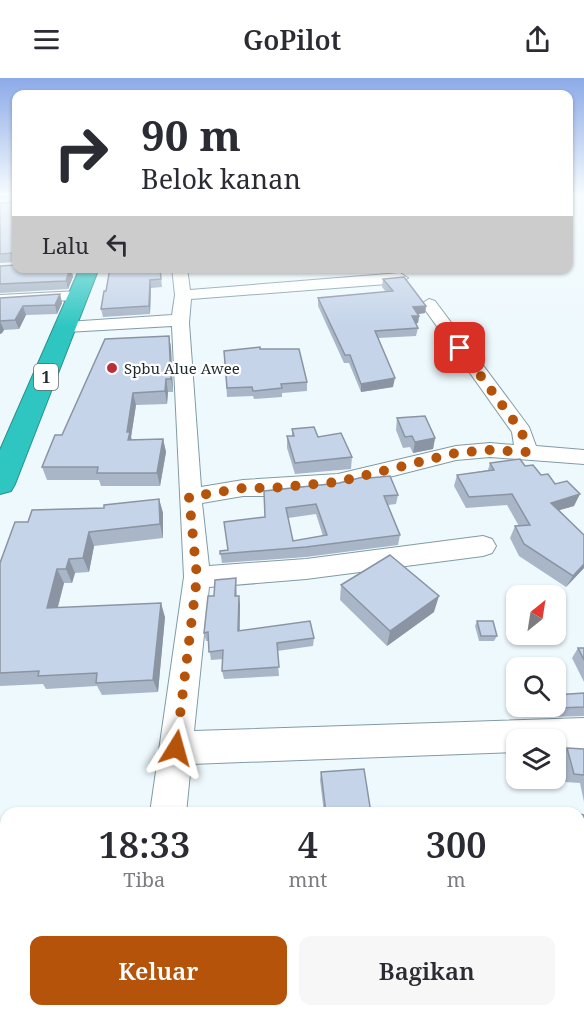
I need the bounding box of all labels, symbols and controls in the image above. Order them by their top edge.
text: GoPilot [243,21,341,58]
icon: menu [30,23,63,56]
icon: share [521,23,554,56]
text: 90 m [141,106,241,163]
icon: right [42,114,120,192]
text: Belok kanan [141,160,301,197]
icon: left [101,228,134,261]
text: Lalu [42,230,89,260]
pin [434,322,485,373]
icon: arrive [443,331,476,364]
place label: Spbu Alue Awee [124,358,240,378]
marker: Spbu Alue Awee [105,361,119,375]
road number: 1 [34,364,58,390]
north arrow [506,585,566,645]
map controls [506,585,566,789]
button: search [506,657,566,717]
position arrow [144,716,208,780]
button: layers [506,729,566,789]
text: 18:33 [98,820,190,869]
text: 4 [298,820,318,869]
text: 300 [426,820,487,869]
text: Tiba [123,866,165,893]
text: mnt [289,866,327,893]
text: m [447,866,466,893]
button: Keluar [30,936,287,1005]
button: Bagikan [299,936,555,1005]

